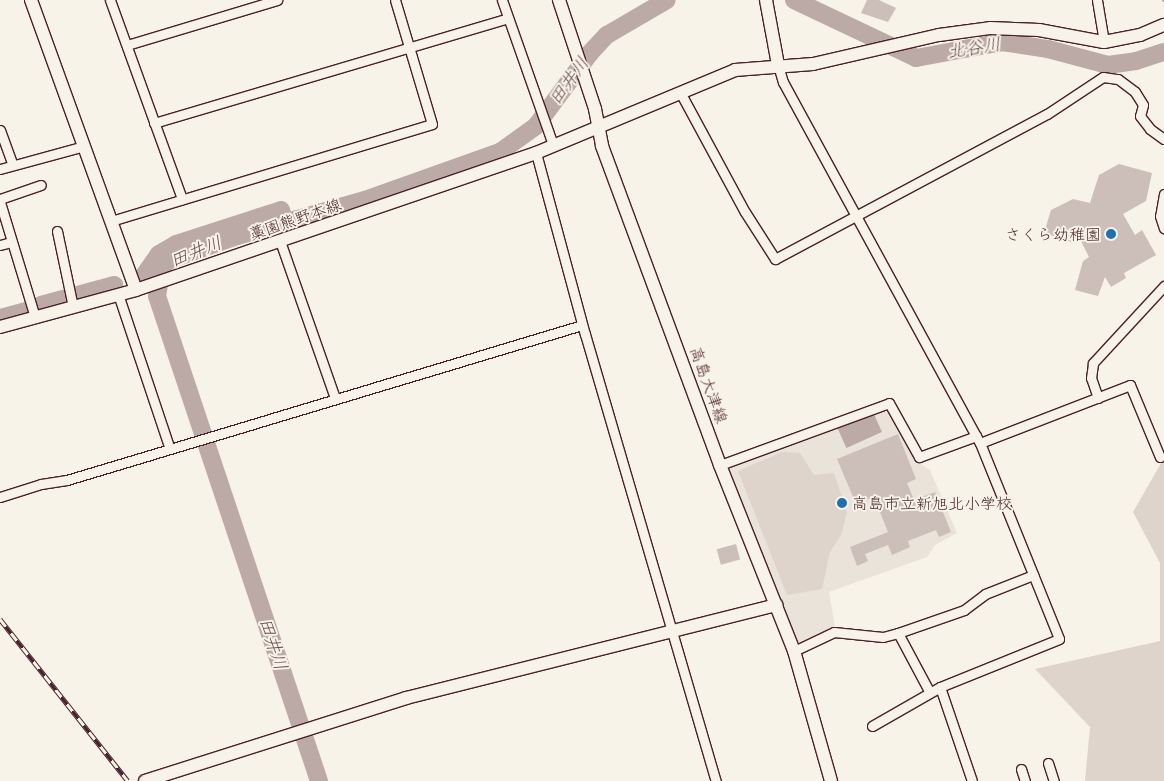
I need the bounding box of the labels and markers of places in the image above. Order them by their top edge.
place label: さくら幼稚園 [1005,224,1101,244]
marker: さくら幼稚園 [1105,228,1117,240]
place label: 高島市立新旭北小学校 [852,493,1012,513]
marker: 高島市立新旭北小学校 [836,497,848,509]

